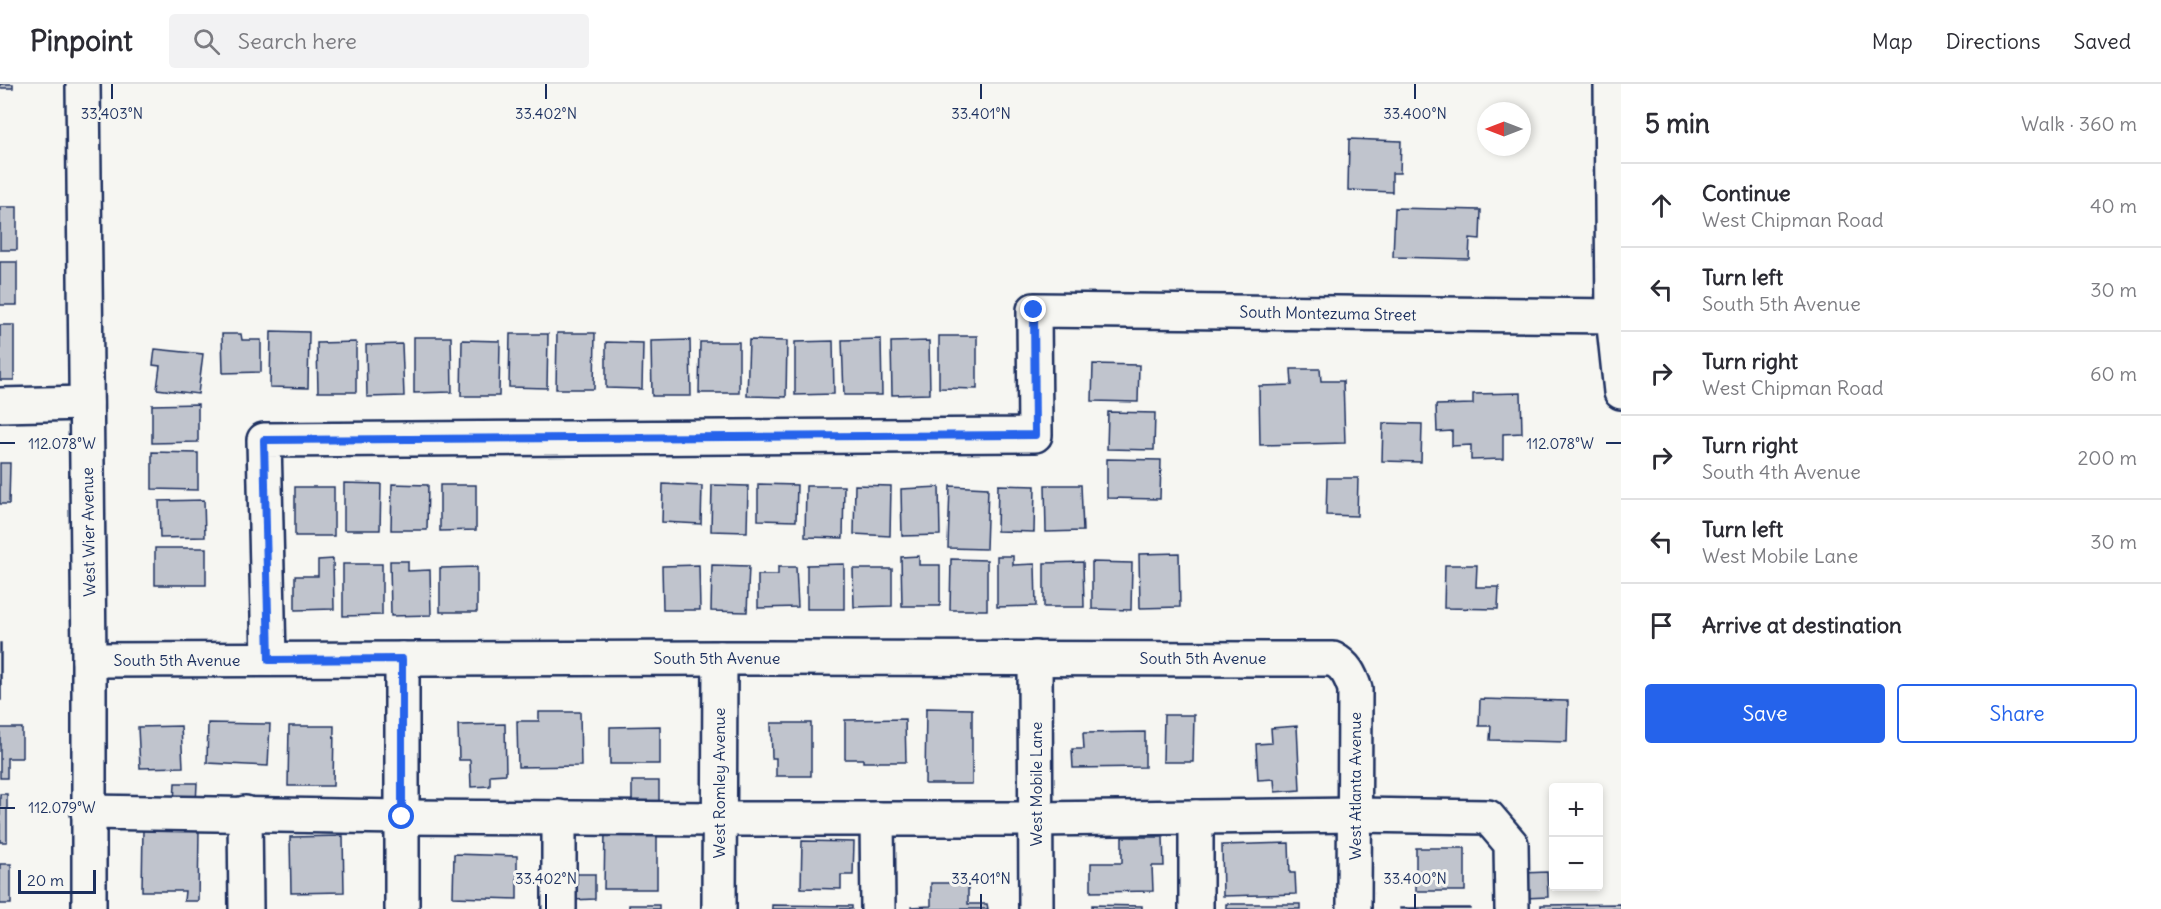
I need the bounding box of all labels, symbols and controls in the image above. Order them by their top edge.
search box [169,14,589,68]
text: Pinpoint [30,23,133,59]
icon: search [190,25,223,58]
text: Search here [238,27,357,55]
text: Map [1872,28,1913,55]
text: Directions [1946,28,2040,55]
text: Saved [2073,28,2131,55]
north arrow [1477,102,1531,156]
text: 33.403°N [81,104,143,123]
text: 33.402°N [515,104,577,123]
text: 33.401°N [951,104,1011,123]
text: 33.400°N [1383,104,1447,123]
text: 5 min [1645,107,1710,140]
text: Walk · 360 m [2021,111,2137,136]
text: Continue [1702,179,1791,207]
icon: ahead [1645,189,1678,222]
text: 40 m [2090,193,2137,218]
text: West Chipman Road [1702,207,1884,232]
text: Turn left [1702,263,1783,291]
icon: left [1645,273,1678,306]
text: 30 m [2090,277,2137,302]
text: South 5th Avenue [1702,291,1861,316]
route end [1020,296,1046,322]
street label: South Montezuma Street [1239,301,1417,325]
text: Turn right [1702,347,1798,375]
icon: right [1645,357,1678,390]
text: 60 m [2090,361,2137,386]
text: West Chipman Road [1702,375,1884,400]
text: Turn right [1702,431,1798,459]
text: 112.078°W [28,434,96,453]
text: 112.078°W [1526,434,1594,453]
icon: right [1645,441,1678,474]
text: 200 m [2077,445,2137,470]
text: South 4th Avenue [1702,459,1861,484]
street label: West Wier Avenue [77,467,99,597]
text: Turn left [1702,515,1783,543]
icon: left [1645,525,1678,558]
text: 30 m [2090,529,2137,554]
text: West Mobile Lane [1702,543,1858,568]
icon: arrive [1645,609,1678,642]
text: Arrive at destination [1702,611,1902,639]
street label: South 5th Avenue [654,648,780,668]
street label: South 5th Avenue [1140,648,1266,668]
street label: South 5th Avenue [114,650,240,670]
button: Save [1645,684,1885,743]
button: Share [1897,684,2137,743]
street label: West Romley Avenue [709,708,729,858]
street label: West Atlanta Avenue [1345,712,1365,860]
street label: West Mobile Lane [1026,722,1046,846]
map controls [1549,783,1603,891]
button: + [1549,783,1603,837]
text: 112.079°W [28,798,96,817]
route start [388,803,414,829]
button: − [1549,837,1603,891]
scale bar [18,867,96,894]
text: 33.402°N [515,869,577,888]
text: 33.401°N [951,869,1011,888]
text: 33.400°N [1383,869,1447,888]
text: 20 m [27,870,64,890]

